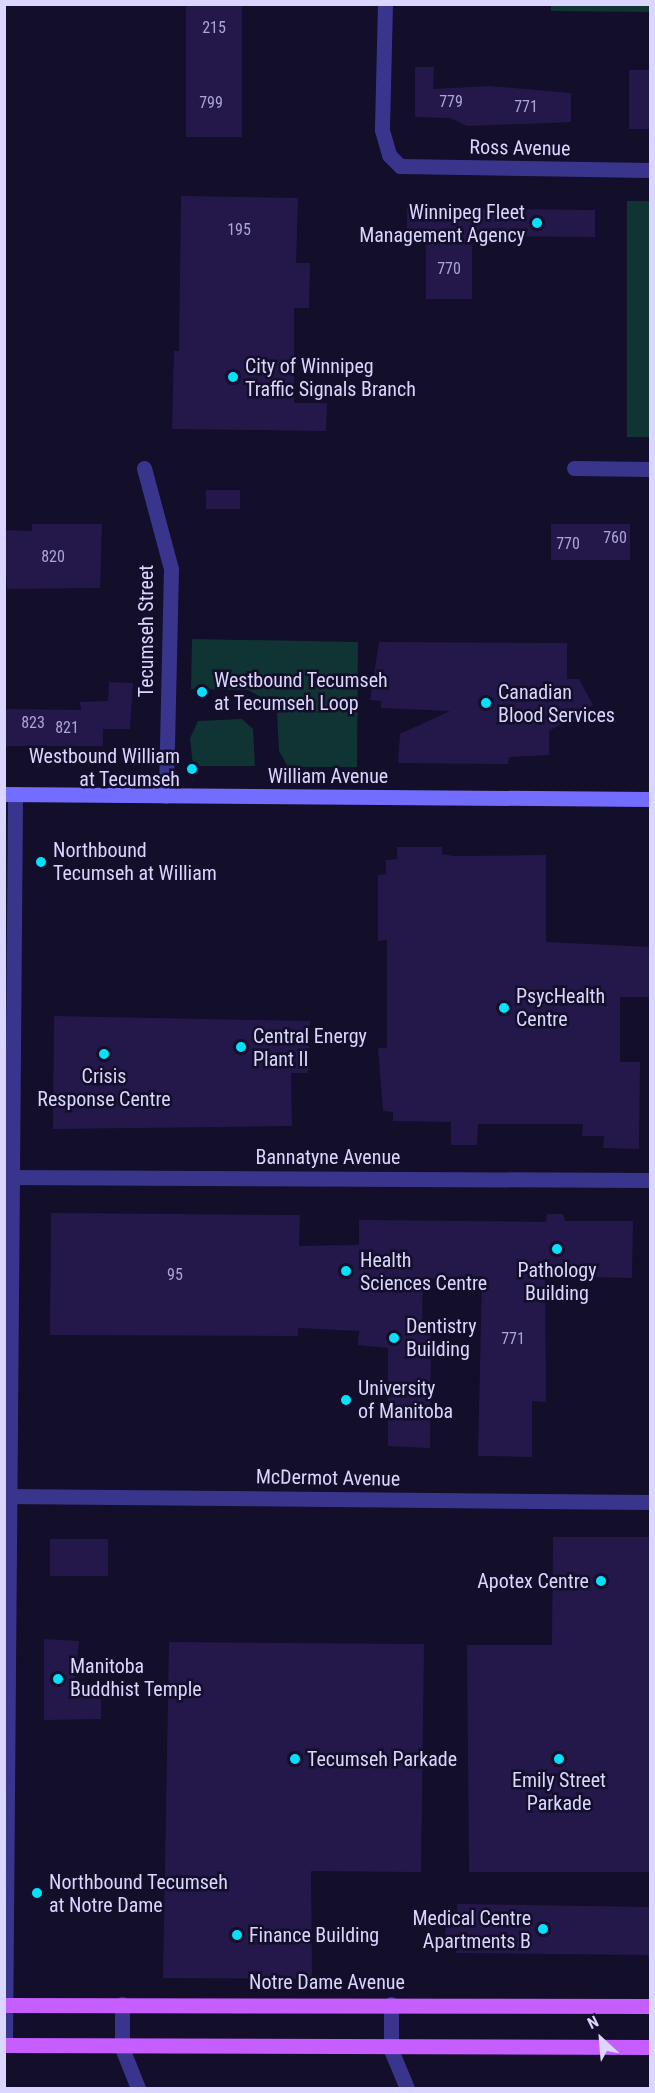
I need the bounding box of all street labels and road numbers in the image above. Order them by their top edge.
street label: Ross Avenue [469,135,571,161]
street label: Tecumseh Street [134,565,158,697]
street label: William Avenue [268,764,388,788]
street label: Bannatyne Avenue [256,1145,400,1169]
street label: McDermot Avenue [256,1465,400,1491]
street label: Notre Dame Avenue [249,1970,405,1994]

